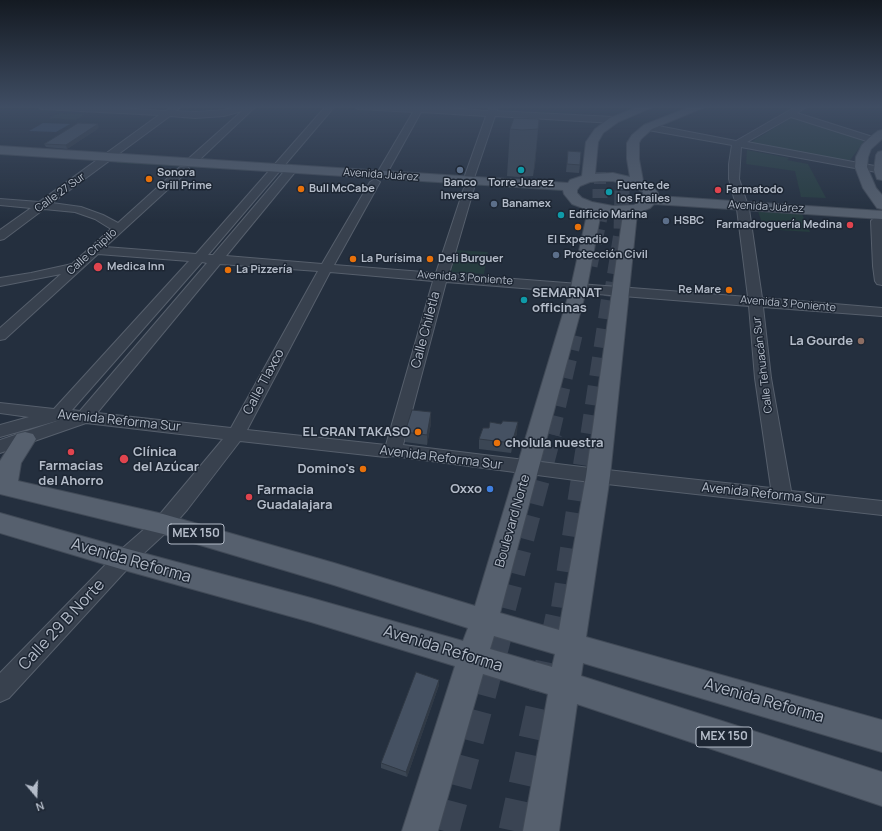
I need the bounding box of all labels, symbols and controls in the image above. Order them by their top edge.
marker: Banco Inversa [455,165,465,175]
marker: Torre Juarez [516,165,526,175]
place label: Sonora Grill Prime [157,166,212,192]
street label: Avenida Juárez [343,166,419,184]
street label: Calle 27 Sur [32,170,88,216]
marker: Sonora Grill Prime [144,174,154,184]
place label: Banco Inversa [441,176,479,202]
place label: Torre Juarez [488,176,554,190]
place label: Fuente de los Frailes [617,179,670,205]
place label: Bull McCabe [309,182,375,196]
place label: Farmatodo [726,183,783,197]
marker: Bull McCabe [296,184,306,194]
marker: Farmatodo [713,185,723,195]
marker: Fuente de los Frailes [604,187,614,197]
place label: Banamex [502,197,551,211]
street label: Avenida Juárez [728,198,804,216]
marker: Banamex [489,199,499,209]
place label: Edificio Marina [569,208,647,222]
marker: Edificio Marina [556,210,566,220]
place label: HSBC [674,214,704,228]
marker: HSBC [661,216,671,226]
place label: Farmadroguería Medina [716,218,842,232]
marker: Farmadroguería Medina [845,220,855,230]
marker: El Expendio [573,222,583,232]
street label: Calle Chipilo [64,226,120,278]
place label: El Expendio [548,233,608,247]
place label: Protección Civil [564,248,648,262]
marker: Protección Civil [551,250,561,260]
place label: La Purísima [361,252,422,266]
place label: Deli Burguer [438,252,503,266]
marker: La Purísima [348,254,358,264]
marker: Deli Burguer [425,254,435,264]
place label: Medica Inn [107,260,165,274]
marker: Medica Inn [92,261,104,273]
place label: La Pizzería [236,263,292,277]
marker: La Pizzería [223,265,233,275]
street label: Avenida 3 Poniente [417,268,513,288]
place label: Re Mare [678,283,721,297]
place label: SEMARNAT officinas [532,285,602,316]
marker: Re Mare [724,285,734,295]
street label: Calle Chiletla [408,290,444,370]
street label: Avenida 3 Poniente [740,293,836,315]
marker: SEMARNAT officinas [519,295,529,305]
street label: Calle Tehuacán Sur [751,316,775,414]
place label: La Gourde [789,333,853,349]
marker: La Gourde [856,336,866,346]
street label: Calle Tlaxco [240,347,288,417]
street label: Avenida Reforma Sur [57,407,181,435]
place label: EL GRAN TAKASO [303,424,410,440]
marker: EL GRAN TAKASO [413,427,423,437]
place label: cholula nuestra [505,435,603,451]
marker: cholula nuestra [492,438,502,448]
street label: Avenida Reforma Sur [379,443,503,473]
place label: Clínica del Azúcar [133,444,199,475]
marker: Farmacias del Ahorro [66,447,76,457]
marker: Clínica del Azúcar [118,453,130,465]
place label: Farmacias del Ahorro [38,458,104,489]
place label: Domino's [297,461,355,477]
marker: Domino's [358,464,368,474]
street label: Boulevard Norte [492,473,534,569]
street label: Avenida Reforma Sur [701,480,825,508]
place label: Oxxo [450,481,482,497]
place label: Farmacia Guadalajara [257,482,333,513]
marker: Oxxo [485,484,495,494]
marker: Farmacia Guadalajara [244,492,254,502]
road number: MEX 150 [168,524,224,544]
street label: Avenida Reforma [69,535,193,587]
street label: Calle 29 B Norte [15,576,109,674]
street label: Avenida Reforma [381,622,505,676]
street label: Avenida Reforma [702,675,826,727]
road number: MEX 150 [696,727,752,747]
north arrow [16,775,56,815]
text: N [34,798,46,815]

